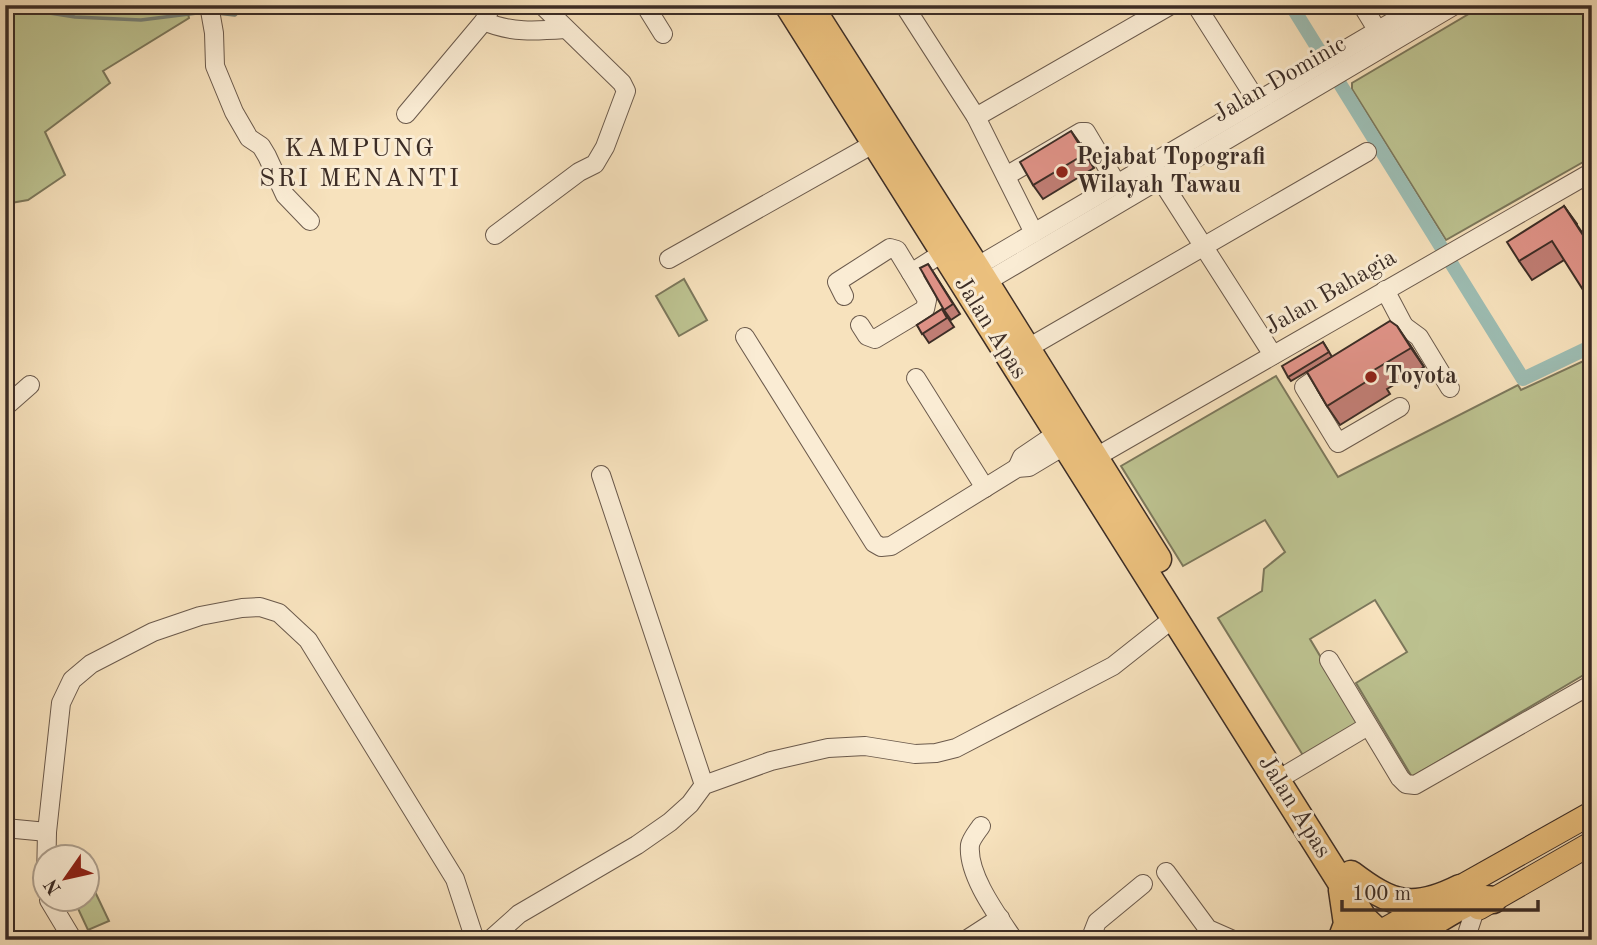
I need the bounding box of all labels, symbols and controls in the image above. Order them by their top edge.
street label: Jalan Dominic [1210,32,1350,128]
district label: KAMPUNG SRI MENANTI [259,136,461,192]
place label: Pejabat Topografi Wilayah Tawau [1076,146,1265,198]
marker: Pejabat Topografi Wilayah Tawau [1054,164,1070,180]
street label: Jalan Bahagia [1261,246,1401,340]
street label: Jalan Apas [949,273,1031,383]
place label: Toyota [1385,365,1457,389]
marker: Toyota [1363,369,1379,385]
street label: Jalan Apas [1253,752,1335,862]
north arrow [32,844,102,914]
scale bar [1342,868,1538,912]
text: N [42,874,66,897]
text: 100 m [1352,884,1411,905]

